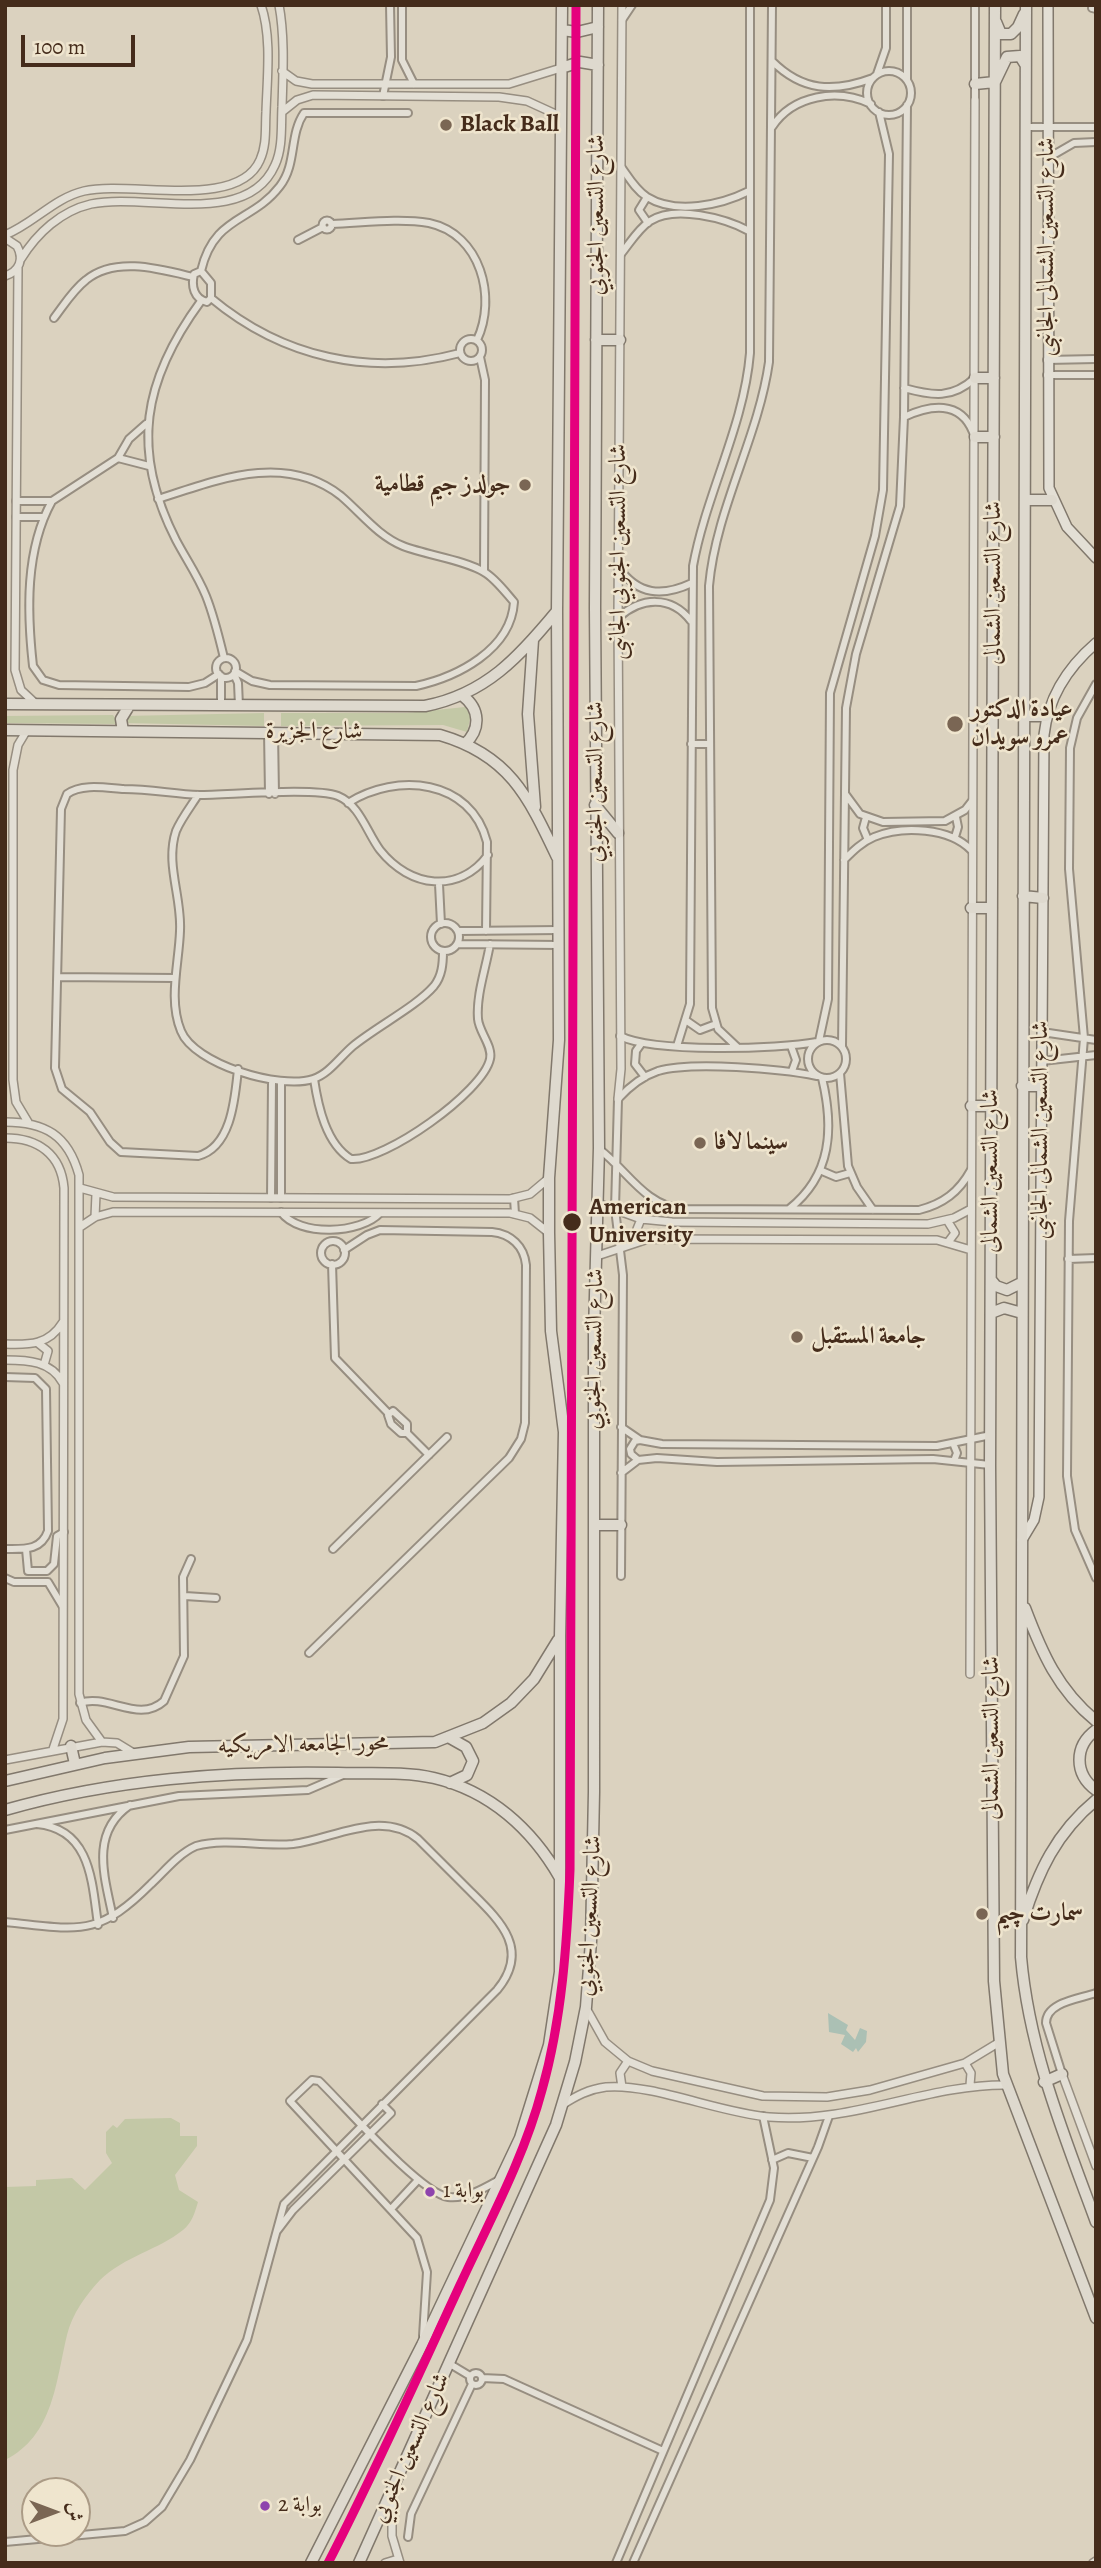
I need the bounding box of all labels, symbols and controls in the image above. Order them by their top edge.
scale bar [24,21,138,65]
text: 100 m [34,33,85,61]
place label: Black Ball [460,111,559,139]
marker: Black Ball [438,117,454,133]
street label: شارع التسعين الجنوبي [583,134,611,296]
street label: شارع التسعين الشمالى الجانبى [1033,138,1061,356]
street label: شارع التسعين الجنوبي الجانبى [605,444,633,660]
place label: جولدز جيم قطامية [375,471,511,499]
marker: جولدز جيم قطامية [517,477,533,493]
street label: شارع التسعين الشمالى [980,501,1008,665]
place label: عيادة الدكتور عمرو سويدان [971,696,1073,752]
street label: شارع التسعين الجنوبي [582,701,610,863]
marker: عيادة الدكتور عمرو سويدان [945,714,965,734]
street label: شارع الجزيرة [265,718,363,746]
street label: شارع التسعين الشمالى الجانبى [1027,1021,1055,1239]
street label: شارع التسعين الشمالى [977,1089,1005,1253]
place label: سينما لافا [714,1129,788,1157]
marker: سينما لافا [692,1135,708,1151]
place label: American University [589,1194,693,1250]
marker: American University [561,1211,583,1233]
street label: شارع التسعين الجنوبي [579,1268,611,1430]
place label: جامعة المستقبل [811,1323,926,1351]
marker: جامعة المستقبل [789,1329,805,1345]
street label: شارع التسعين الشمالى [978,1656,1006,1820]
street label: محور الجامعه الامريكيه [217,1729,389,1761]
street label: شارع التسعين الجنوبي [571,1835,609,1997]
place label: سمارت چيم [996,1900,1083,1928]
marker: سمارت چيم [974,1906,990,1922]
place label: بوابة 1 [443,2179,484,2205]
marker: بوابة 1 [423,2185,437,2199]
street label: شارع التسعين الجنوبي [365,2369,457,2527]
north arrow [21,2477,91,2547]
place label: بوابة 2 [278,2493,322,2519]
marker: بوابة 2 [258,2499,272,2513]
text: ش [62,2503,88,2521]

